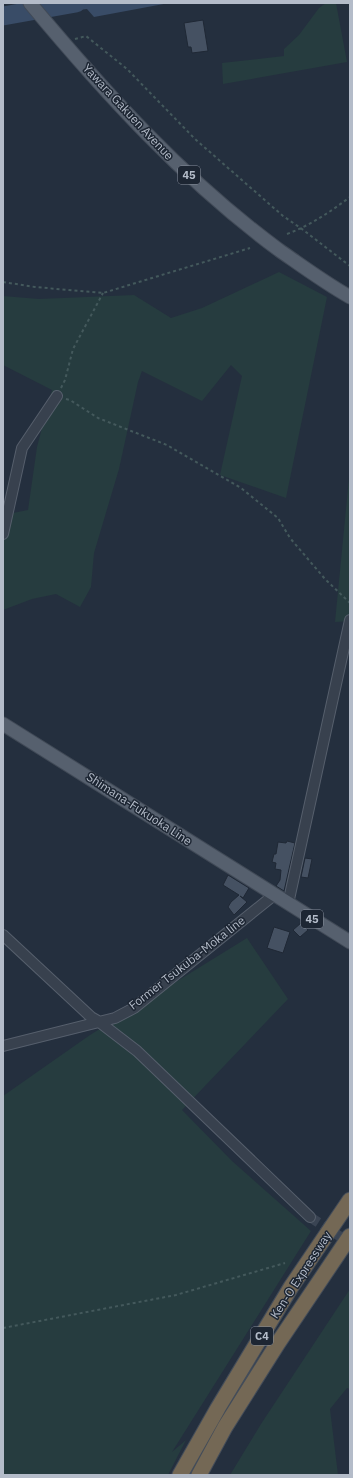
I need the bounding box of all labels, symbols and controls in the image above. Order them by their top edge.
street label: Yawara Gakuen Avenue [80,60,177,163]
road number: 45 [178,166,200,184]
street label: Shimana-Fukuoka Line [84,769,195,848]
road number: 45 [301,910,323,928]
street label: Former Tsukuba-Moka line [126,912,248,1013]
street label: Ken-O Expressway [267,1228,334,1321]
road number: C4 [251,1327,273,1345]

